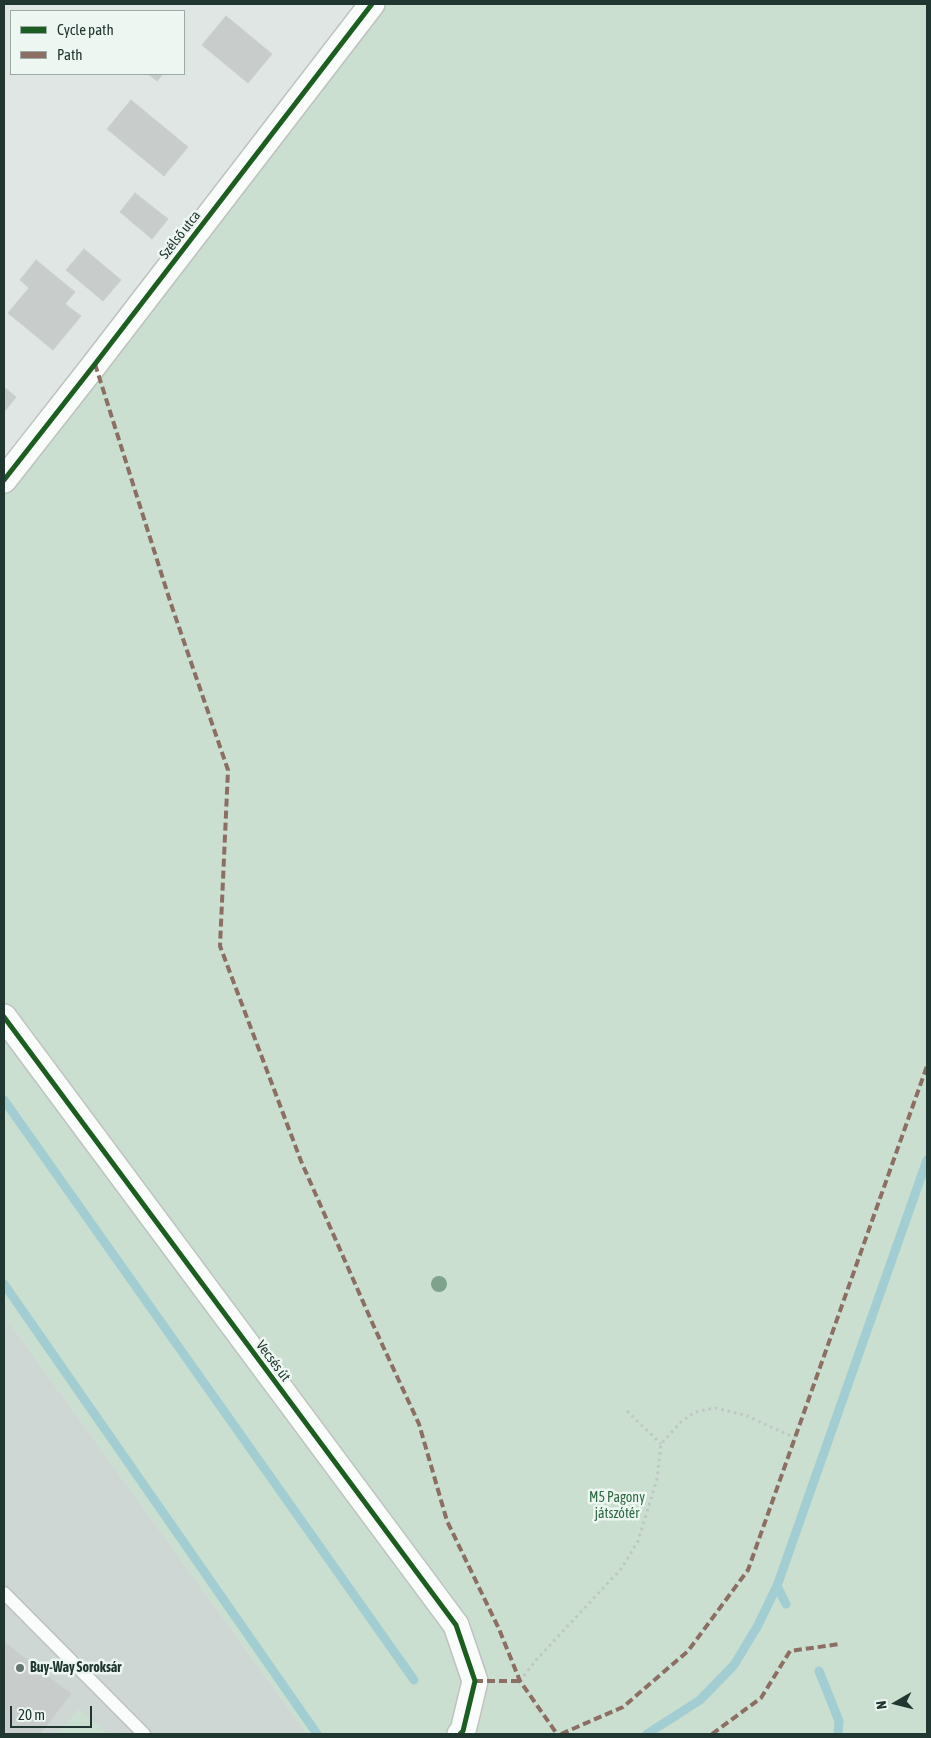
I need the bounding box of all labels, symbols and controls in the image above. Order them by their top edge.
legend [10,10,185,75]
text: Cycle path [57,21,114,38]
text: Path [57,46,83,63]
street label: Szélső utca [156,208,204,262]
street label: Vecsés út [252,1337,294,1385]
park label: M5 Pagony játszótér [589,1490,645,1522]
place label: Buy-Way Soroksár [30,1660,122,1676]
marker: Buy-Way Soroksár [14,1662,26,1674]
north arrow [871,1678,921,1728]
scale bar [12,1696,95,1728]
text: N [873,1700,890,1710]
text: 20 m [18,1706,45,1723]

